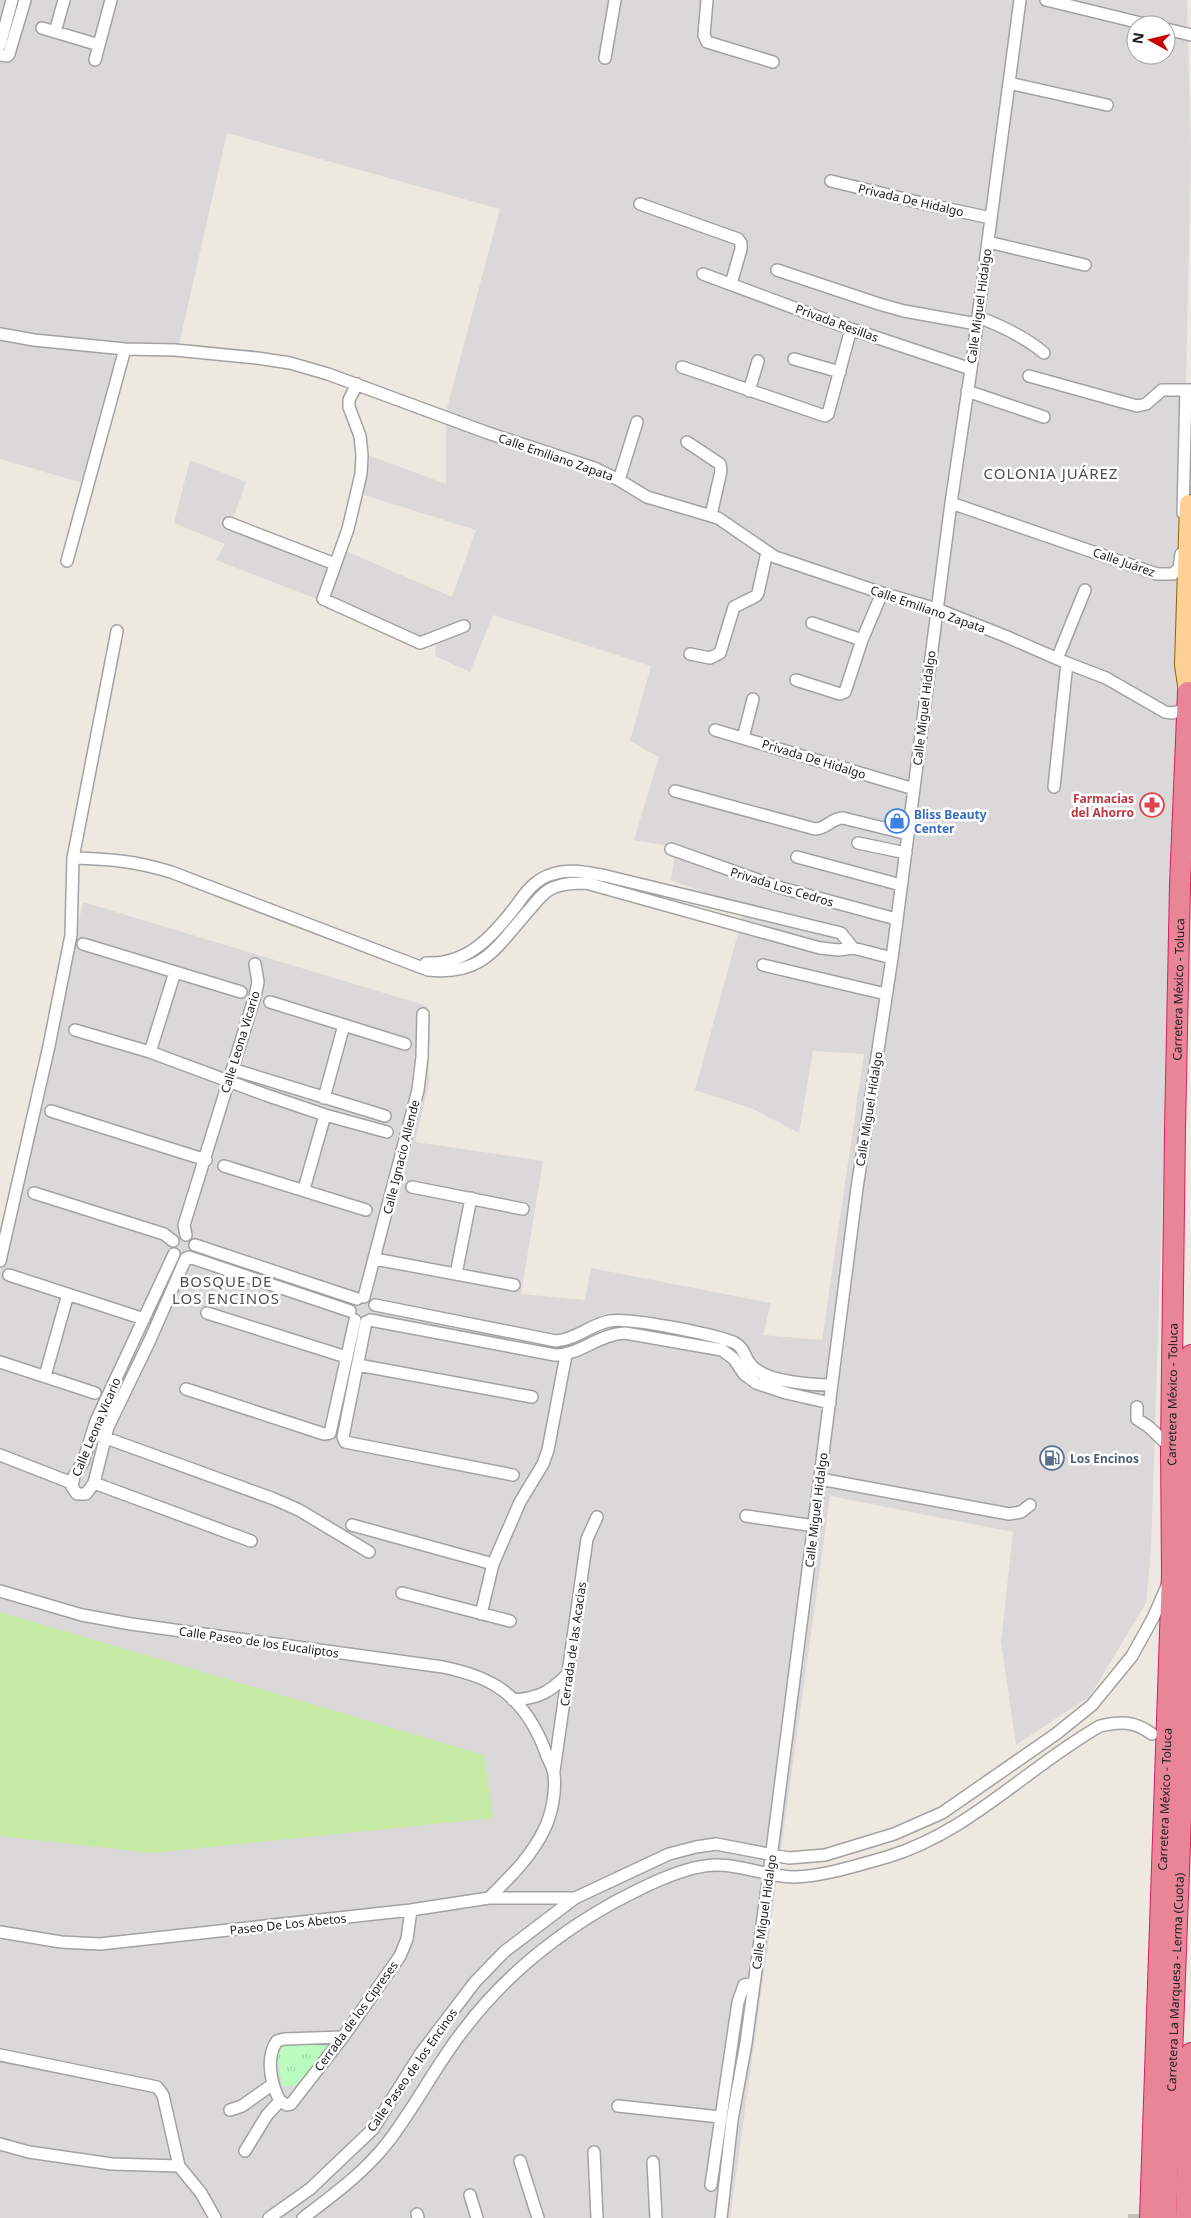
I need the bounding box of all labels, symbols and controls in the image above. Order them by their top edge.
north arrow [1126,15,1176,65]
text: N [1127,31,1148,45]
street label: Privada De Hidalgo [857,180,965,220]
street label: Calle Miguel Hidalgo [963,247,995,365]
street label: Privada Resillas [793,300,881,346]
street label: Calle Emiliano Zapata [496,429,616,485]
district label: COLONIA JUÁREZ [984,463,1118,483]
street label: Calle Juárez [1091,543,1158,581]
street label: Calle Emiliano Zapata [868,581,988,637]
street label: Calle Miguel Hidalgo [908,649,940,767]
street label: Privada De Hidalgo [760,735,868,783]
place label: Farmacias del Ahorro [1071,790,1134,821]
pharmacy icon: Farmacias del Ahorro [1139,792,1165,818]
place label: Bliss Beauty Center [914,806,987,837]
shop icon: Bliss Beauty Center [884,808,910,834]
street label: Privada Los Cedros [728,863,836,911]
street label: Carretera México - Toluca [1168,918,1188,1061]
street label: Calle Leona Vicario [216,989,264,1095]
street label: Calle Miguel Hidalgo [852,1050,886,1168]
street label: Calle Ignacio Allende [379,1098,424,1216]
district label: BOSQUE DE LOS ENCINOS [172,1271,280,1308]
street label: Carretera México - Toluca [1162,1323,1181,1466]
street label: Calle Leona Vicario [67,1375,125,1479]
fuel station icon: Los Encinos [1039,1445,1065,1471]
place label: Los Encinos [1070,1450,1139,1467]
street label: Calle Miguel Hidalgo [800,1451,832,1569]
street label: Cerrada de las Acacias [556,1580,590,1707]
street label: Calle Paseo de los Eucaliptos [178,1622,340,1662]
street label: Carretera México - Toluca [1153,1728,1175,1871]
street label: Calle Miguel Hidalgo [748,1853,780,1971]
street label: Carretera La Marquesa - Lerma (Cuota) [1162,1872,1187,2092]
street label: Paseo De Los Abetos [229,1909,347,1939]
street label: Cerrada de los Cipreses [310,1957,402,2075]
street label: Calle Paseo de los Encinos [363,2005,461,2135]

